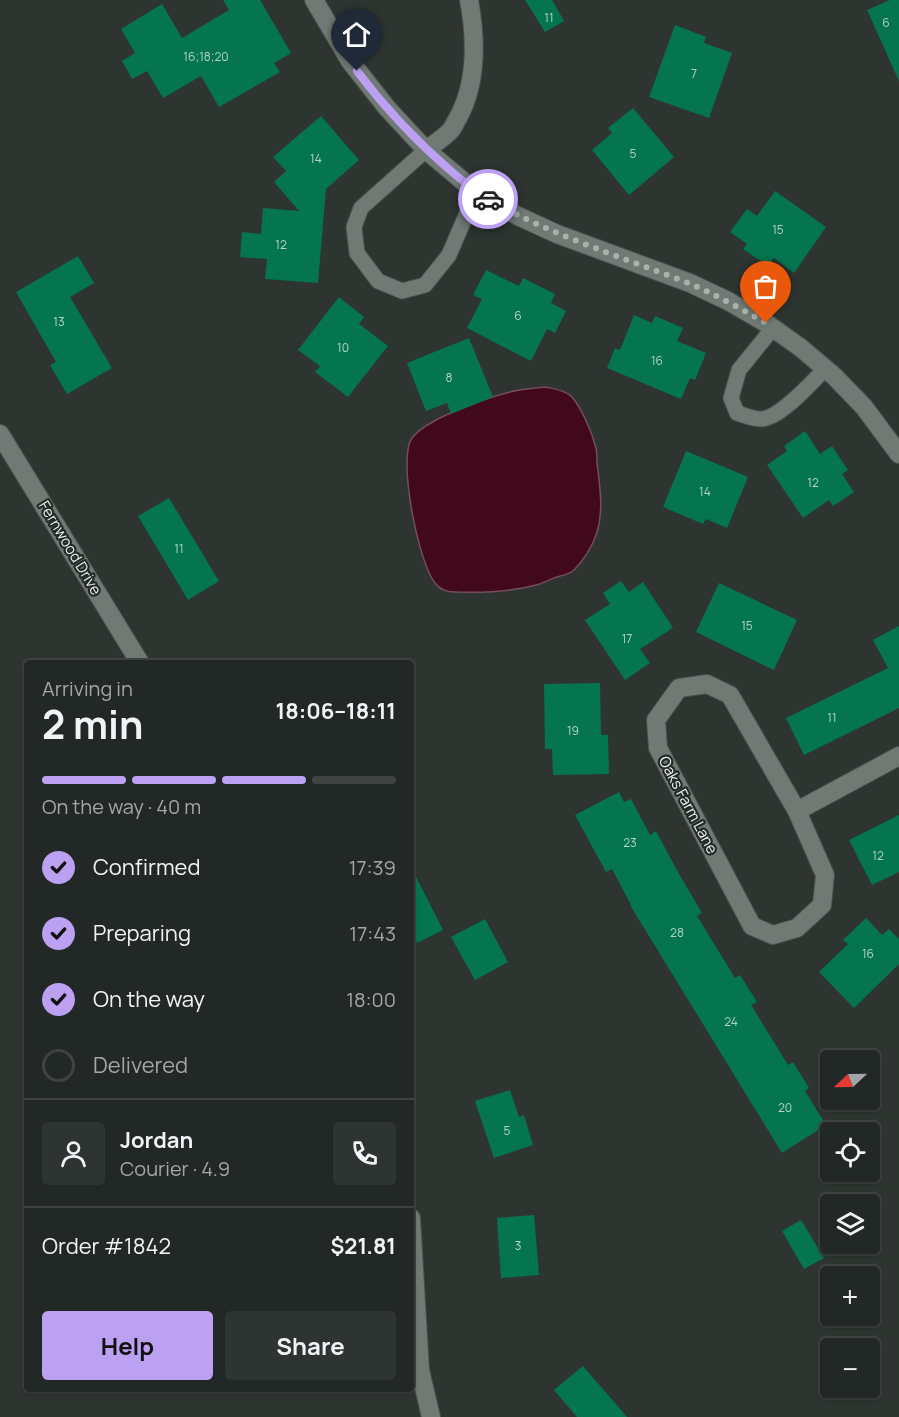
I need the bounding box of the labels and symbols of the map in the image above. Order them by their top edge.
pin [331,9,382,71]
house number: 11 [544,9,554,26]
house number: 6 [882,14,890,31]
house number: 16;18;20 [183,48,229,65]
house number: 7 [691,65,697,82]
house number: 5 [630,145,637,162]
house number: 14 [310,150,322,167]
courier [458,169,518,229]
house number: 15 [772,221,784,238]
house number: 12 [275,236,287,253]
pin [740,261,791,323]
house number: 6 [514,307,522,324]
house number: 13 [53,313,65,330]
house number: 10 [337,339,349,356]
house number: 16 [651,352,663,369]
house number: 8 [446,369,453,386]
house number: 12 [807,474,819,491]
house number: 14 [699,483,711,500]
street label: Fernwood Drive [34,497,107,599]
house number: 11 [174,540,184,557]
house number: 15 [741,617,753,634]
house number: 17 [622,630,632,647]
house number: 11 [827,709,837,726]
house number: 19 [567,722,579,739]
street label: Oaks Farm Lane [654,752,723,857]
house number: 23 [623,834,637,851]
house number: 12 [872,847,884,864]
house number: 28 [670,924,684,941]
house number: 16 [862,945,874,962]
house number: 24 [724,1013,738,1030]
north arrow [820,1050,880,1110]
house number: 20 [778,1099,792,1116]
house number: 5 [504,1122,511,1139]
house number: 3 [515,1237,521,1254]

